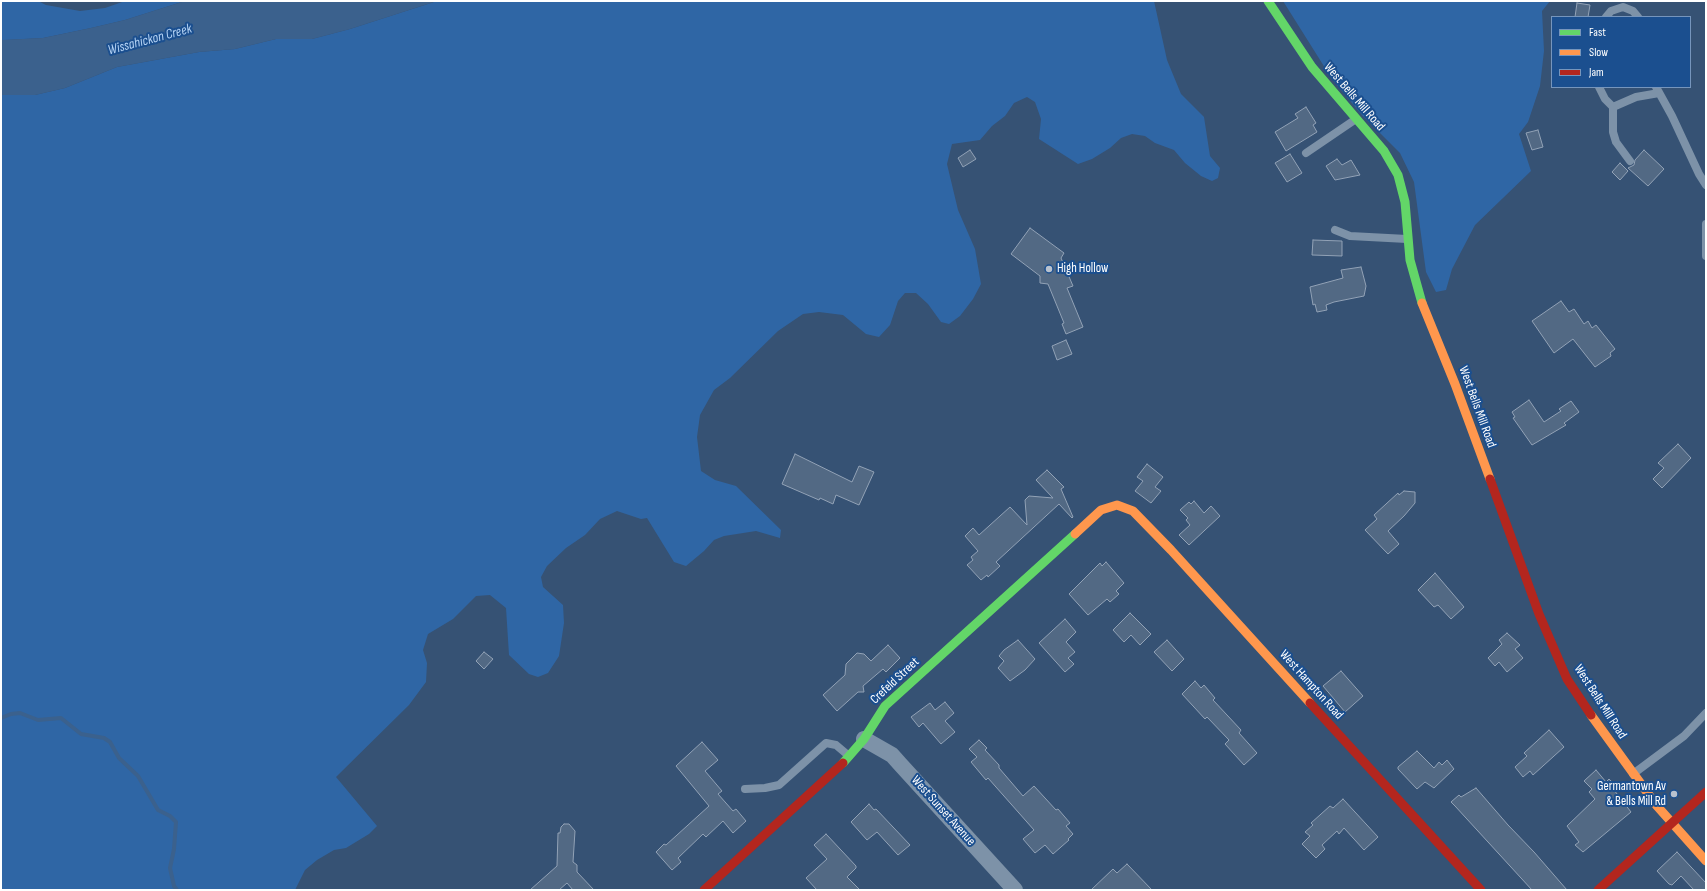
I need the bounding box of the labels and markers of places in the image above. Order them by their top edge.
place label: High Hollow [1057,261,1108,277]
marker: High Hollow [1044,264,1054,274]
place label: Germantown Av & Bells Mill Rd [1597,779,1666,810]
marker: Germantown Av & Bells Mill Rd [1669,789,1679,799]

